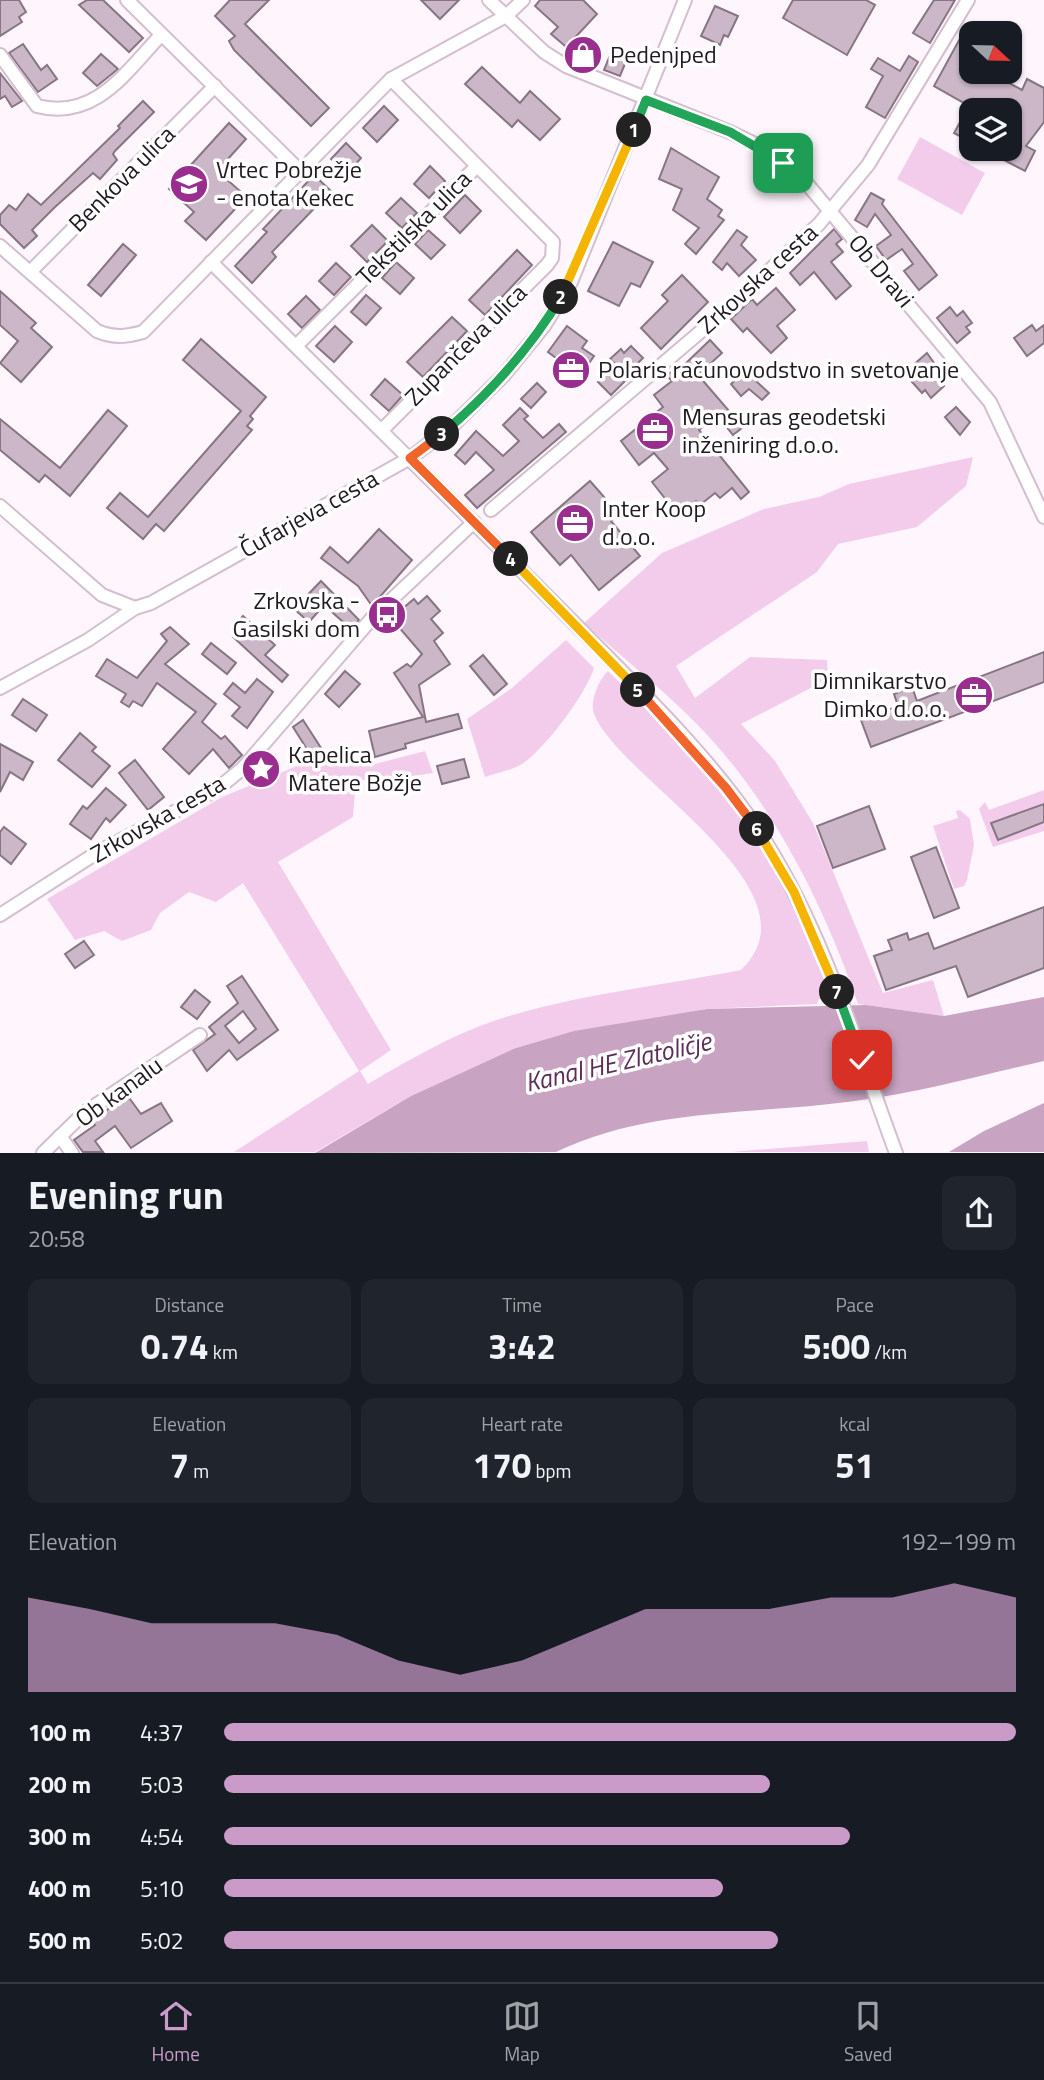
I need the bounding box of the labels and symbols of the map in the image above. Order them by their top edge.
north arrow [959,21,1022,84]
shop icon: Pedenjped [562,34,604,76]
place label: Pedenjped [610,36,717,72]
pin: 1 [616,113,652,148]
street label: Benkova ulica [60,117,183,240]
pin [753,133,813,193]
place label: Vrtec Pobrežje - enota Kekec [216,151,362,215]
street label: Tekstilska ulica [347,161,479,293]
school or university icon: Vrtec Pobrežje - enota Kekec [168,163,210,205]
street label: Zrkovska cesta [690,215,825,342]
street label: Ob Dravi [840,226,923,315]
street label: Zupančeva ulica [396,275,535,414]
pin: 2 [544,280,578,314]
office icon: Polaris računovodstvo in svetovanje [550,349,592,391]
place label: Polaris računovodstvo in svetovanje [598,351,959,387]
place label: Mensuras geodetski inženiring d.o.o. [682,398,886,462]
office icon: Mensuras geodetski inženiring d.o.o. [634,410,676,452]
pin: 3 [424,416,460,452]
street label: Čufarjeva cesta [233,460,384,566]
place label: Inter Koop d.o.o. [602,490,706,554]
office icon: Inter Koop d.o.o. [554,502,596,544]
pin: 4 [494,542,528,576]
place label: Zrkovska - Gasilski dom [233,582,360,646]
bus stop icon: Zrkovska - Gasilski dom [366,594,408,636]
place label: Dimnikarstvo Dimko d.o.o. [813,662,947,726]
pin: 5 [620,672,656,708]
office icon: Dimnikarstvo Dimko d.o.o. [953,674,995,716]
place label: Kapelica Matere Božje [288,736,422,800]
place icon: Kapelica Matere Božje [240,748,282,790]
street label: Zrkovska cesta [84,765,231,871]
pin: 6 [740,812,774,846]
pin: 7 [820,974,854,1010]
water label: Kanal HE Zlatoličje [521,1021,717,1102]
pin [832,1030,892,1090]
street label: Ob kanalu [67,1047,170,1135]

